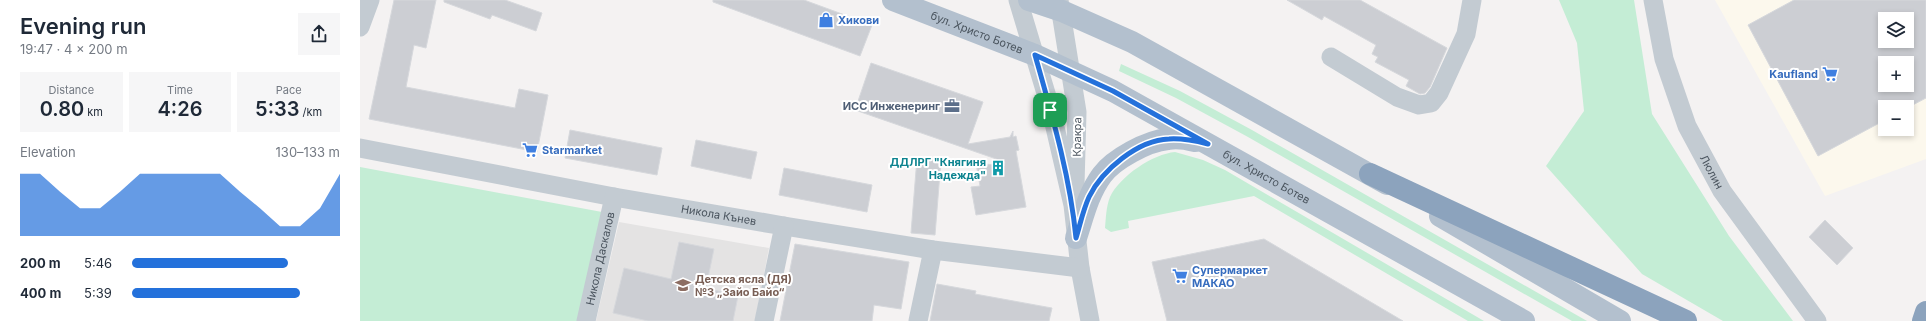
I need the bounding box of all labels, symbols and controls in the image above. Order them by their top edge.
street label: бул. Христо Ботев [929,8,1025,57]
shop icon: Хикови [817,11,835,29]
map controls [1878,12,1914,136]
button: layers [1878,12,1914,48]
text: Evening run [20,13,146,39]
button: share [298,13,340,55]
place label: Хикови [838,13,879,27]
text: 19:47 · 4 × 200 m [20,41,128,57]
button: + [1878,56,1914,92]
supermarket icon: Kaufland [1821,65,1839,83]
place label: Kaufland [1769,67,1818,81]
text: Distance [49,83,94,97]
text: Time [167,83,193,97]
text: Pace [276,83,302,97]
pin [1033,93,1067,127]
text: 0.80 [40,97,84,121]
text: 4:26 [158,97,202,121]
text: 5:33 [255,97,299,121]
office icon: ИСС Инженеринг [943,97,961,115]
place label: ИСС Инженеринг [843,99,940,113]
icon: arrive [1039,99,1061,121]
button: − [1878,100,1914,136]
text: km [84,105,103,119]
text: /km [299,105,322,119]
street label: Кракра [1070,117,1084,157]
supermarket icon: Starmarket [521,141,539,159]
place label: Starmarket [542,143,602,157]
text: Elevation [20,144,76,160]
text: 130–133 m [276,144,340,160]
street label: бул. Христо Ботев [1220,147,1313,207]
street label: Люлин [1697,152,1727,191]
place label: ДДЛРГ "Княгиня Надежда" [890,155,986,182]
building icon: ДДЛРГ "Княгиня Надежда" [989,159,1007,177]
street label: Никола Кънев [680,202,758,228]
street label: Никола Даскалов [583,210,617,307]
text: 200 m [20,255,61,271]
text: 5:46 [84,255,112,271]
place label: Супермаркет МАКАО [1192,263,1268,290]
supermarket icon: Супермаркет МАКАО [1171,267,1189,285]
place label: Детска ясла (ДЯ) №3 „Зайо Байо“ [695,272,792,299]
school or university icon: Детска ясла (ДЯ) №3 „Зайо Байо“ [674,276,692,294]
text: 400 m [20,285,61,301]
text: 5:39 [84,285,112,301]

